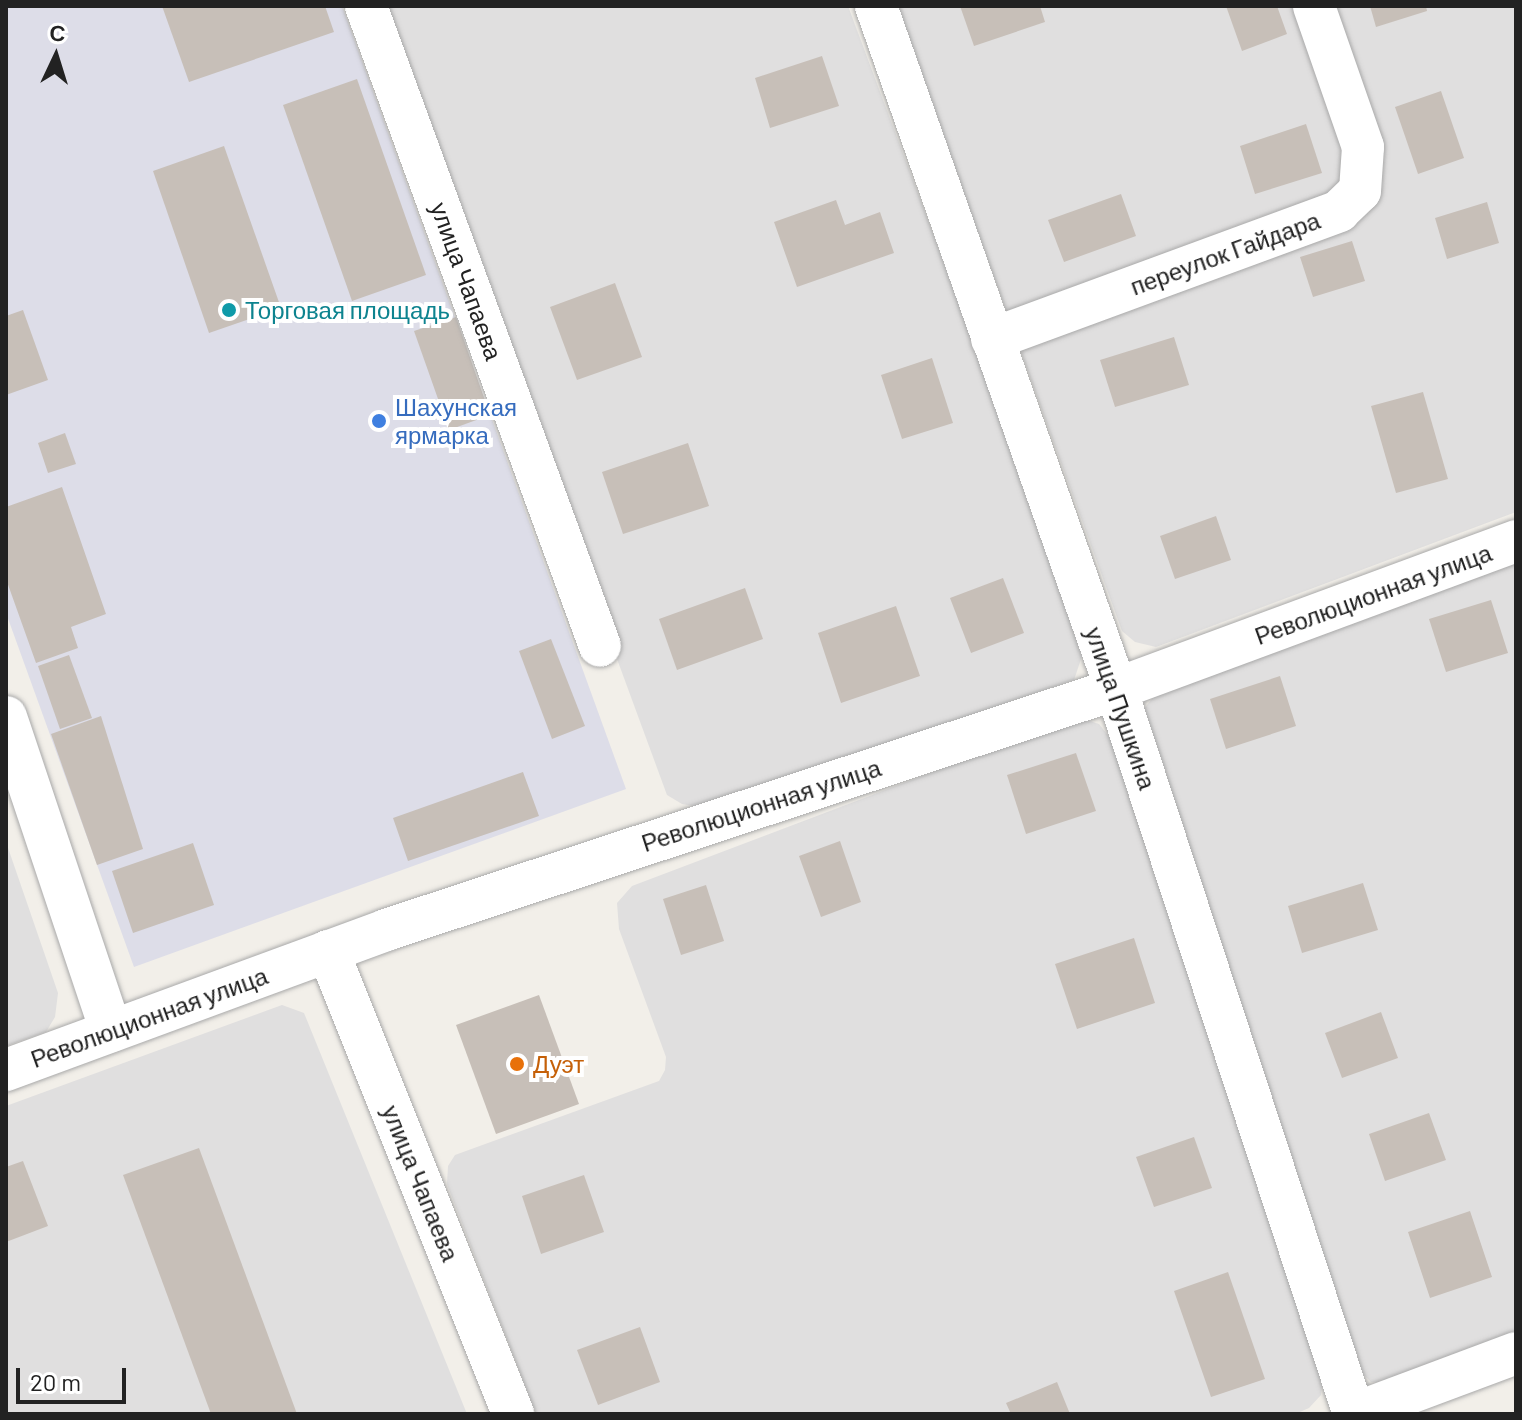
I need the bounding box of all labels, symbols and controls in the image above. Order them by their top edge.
north arrow [16,16,96,96]
text: С [49,19,66,46]
street label: улица Чапаева [425,198,509,364]
street label: переулок Гайдара [1126,205,1324,301]
place label: Торговая площадь [245,296,450,324]
marker: Торговая площадь [220,301,238,319]
place label: Шахунская ярмарка [395,393,517,449]
marker: Шахунская ярмарка [370,412,388,430]
street label: Революционная улица [1251,538,1495,650]
street label: улица Пушкина [1080,623,1162,793]
street label: Революционная улица [638,753,884,857]
street label: Революционная улица [27,961,271,1073]
place label: Дуэт [533,1050,584,1078]
marker: Дуэт [508,1055,526,1073]
street label: улица Чапаева [377,1101,465,1265]
scale bar [20,1352,130,1402]
text: 20 m [30,1367,81,1396]

